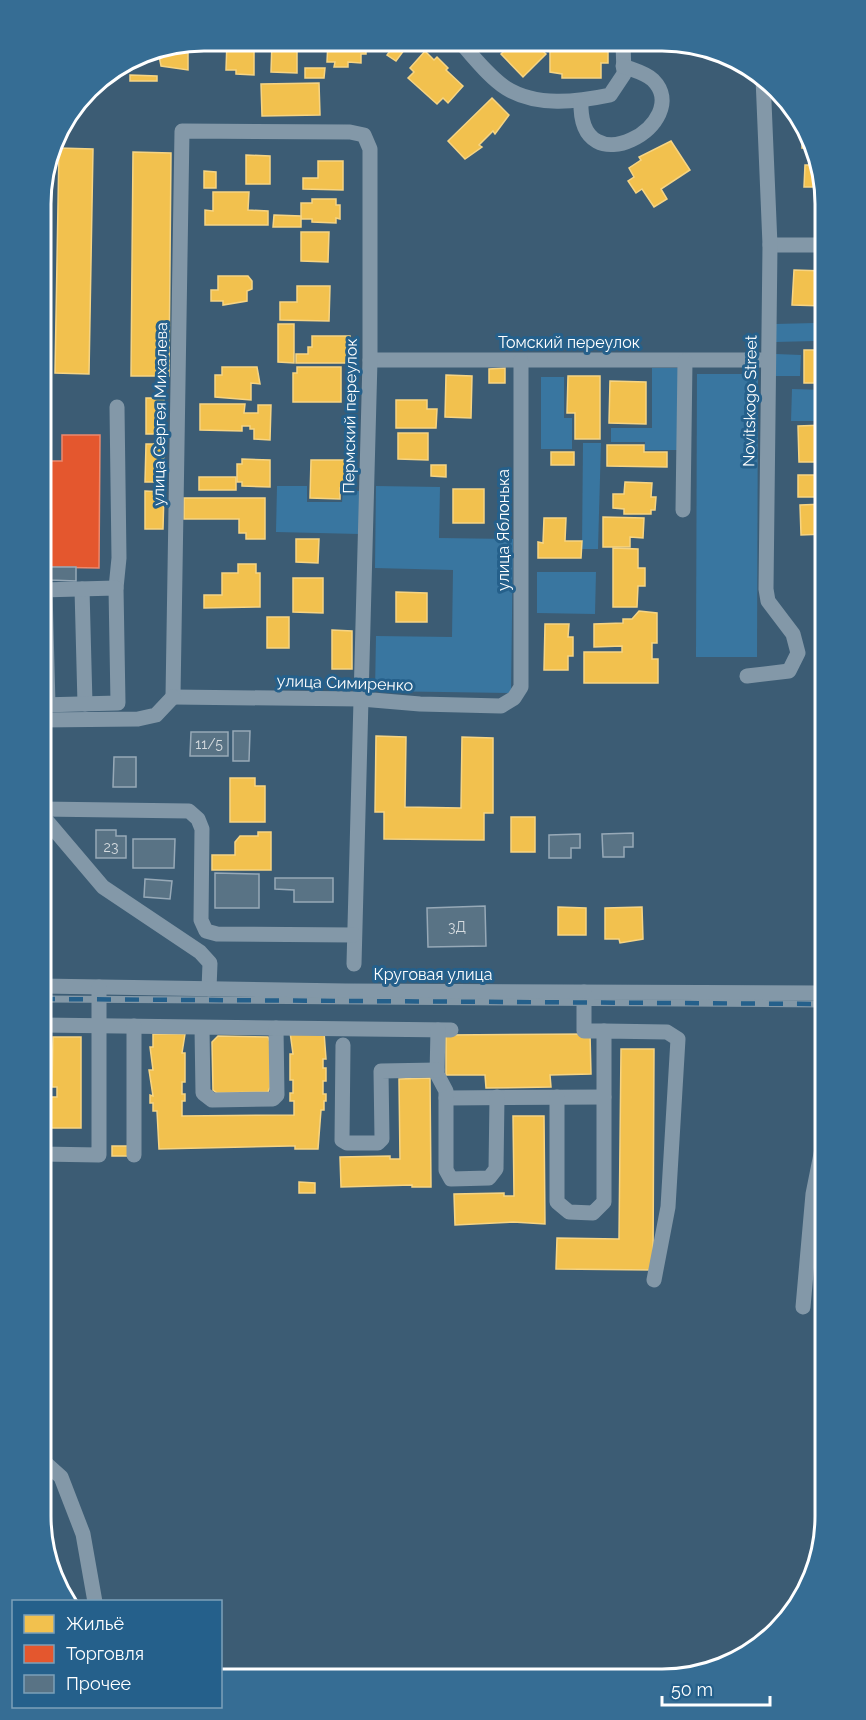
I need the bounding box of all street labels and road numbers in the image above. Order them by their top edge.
street label: улица Сергея Михалева [149,322,171,506]
street label: Томский переулок [498,333,640,352]
street label: Novitskogo Street [739,334,761,467]
street label: Пермский переулок [339,338,361,494]
street label: улица Яблонька [494,469,513,591]
street label: улица Симиренко [276,671,414,695]
street label: Круговая улица [374,965,492,984]

